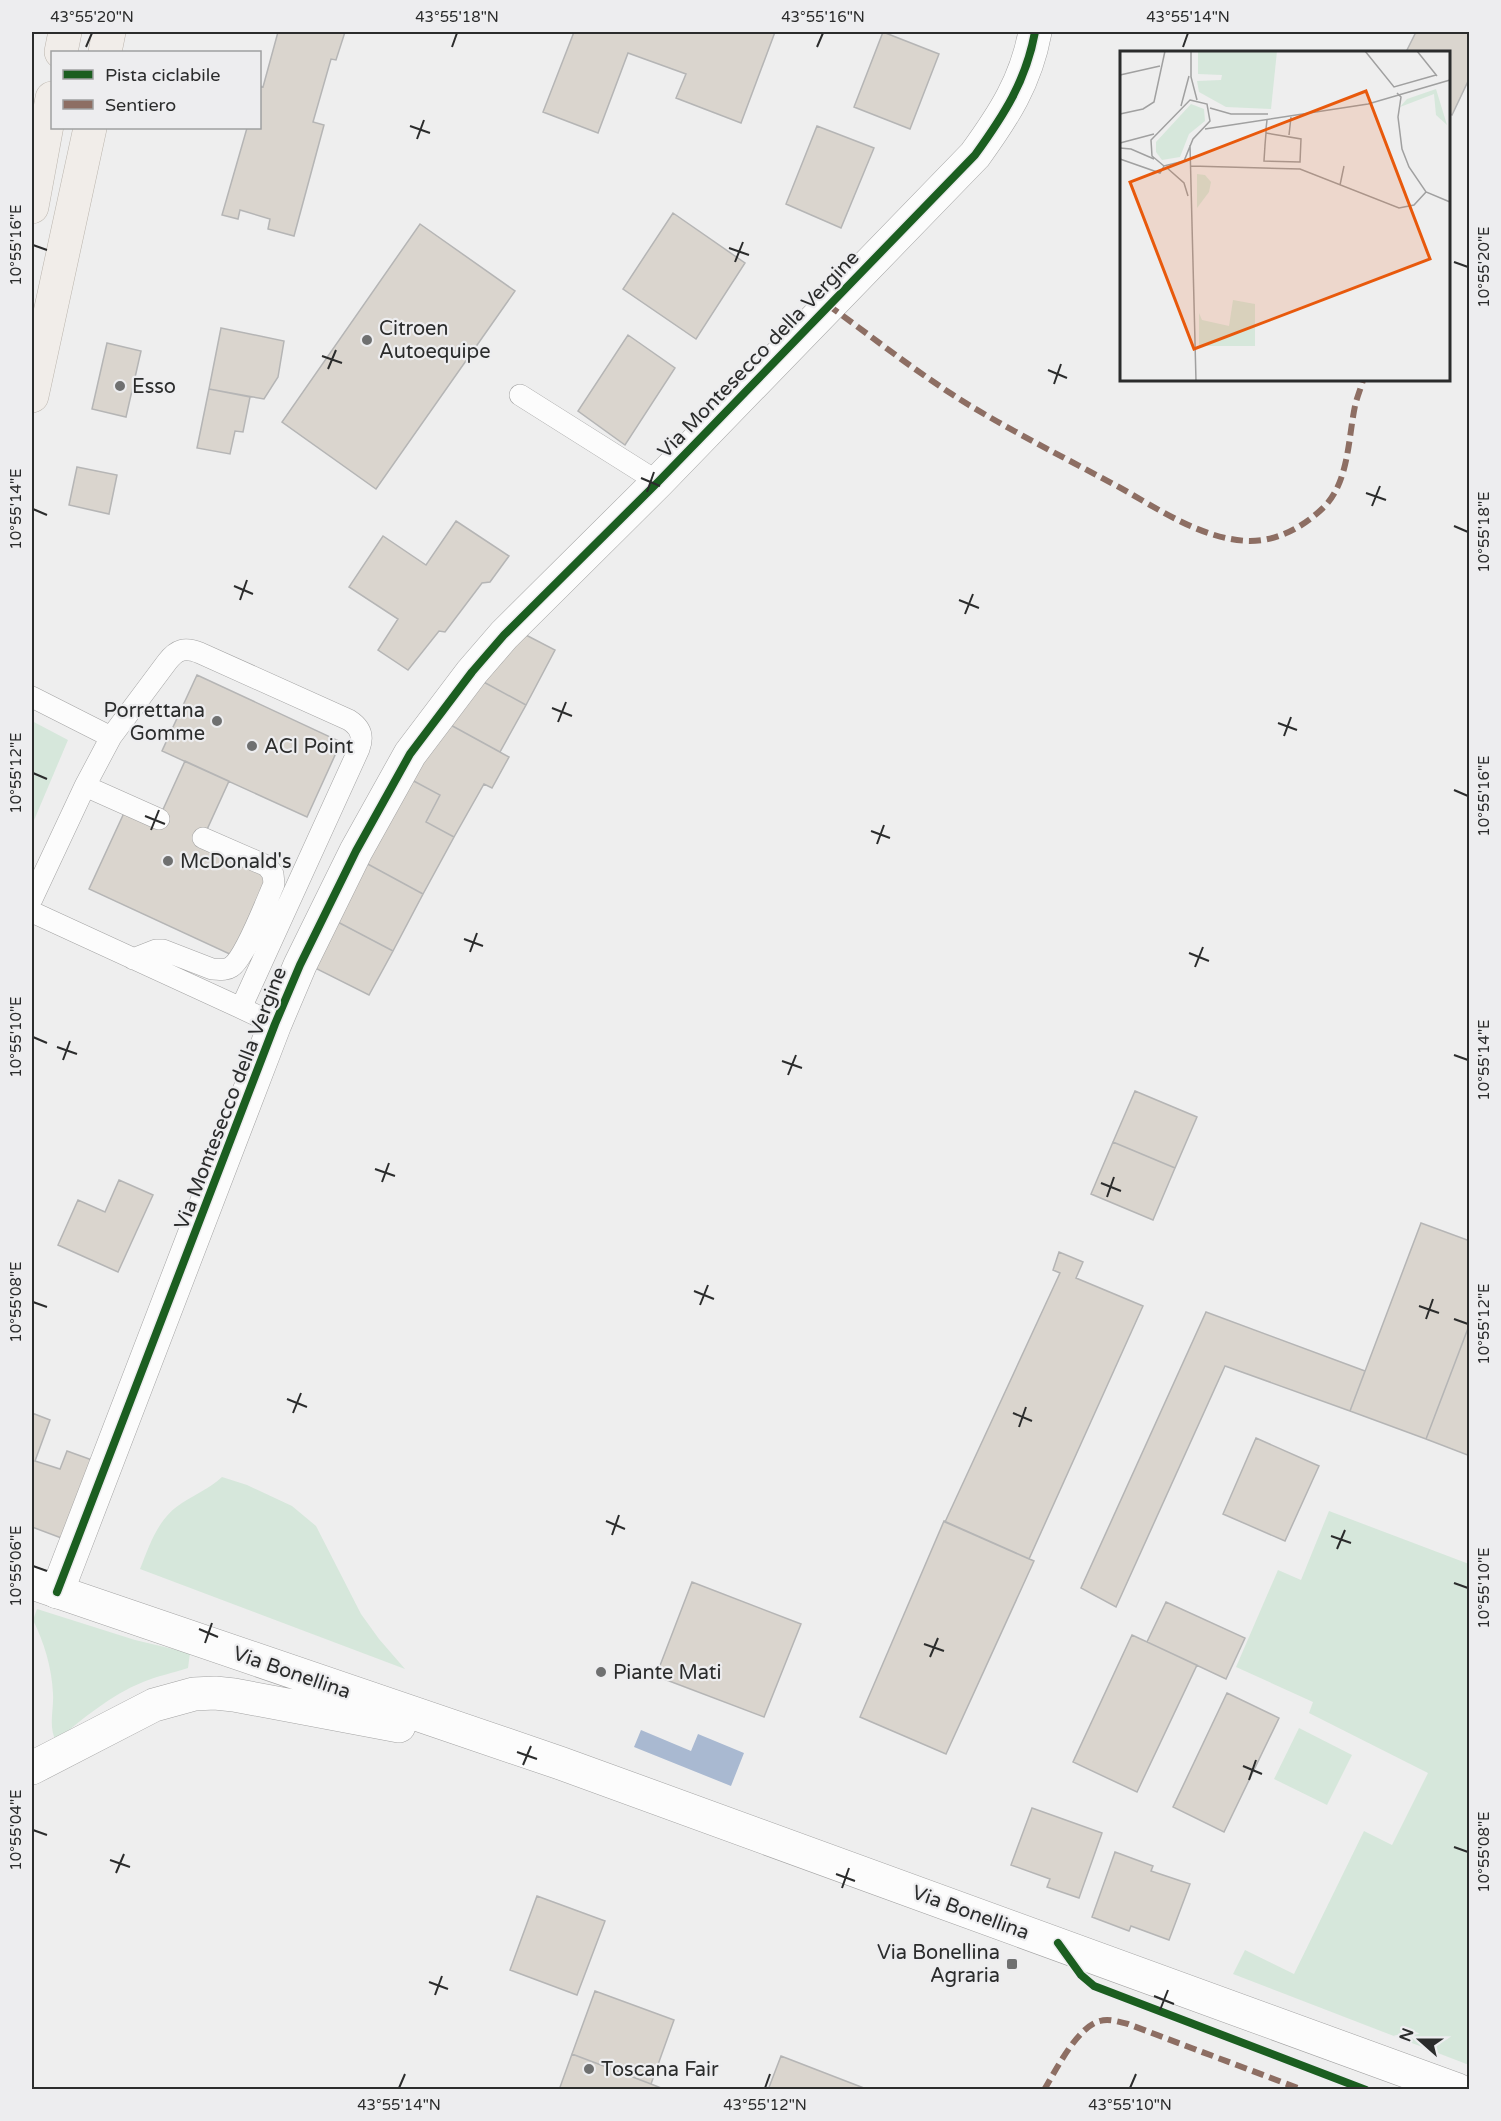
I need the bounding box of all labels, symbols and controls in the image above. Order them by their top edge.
text: 43°55'20"N [50,8,134,26]
text: 43°55'18"N [415,8,499,26]
text: 43°55'16"N [781,8,865,26]
text: 43°55'14"N [1146,8,1230,26]
legend [51,51,261,129]
inset map [1120,51,1450,381]
text: Pista ciclabile [105,64,220,86]
text: Sentiero [105,94,176,116]
text: 10°55'16"E [7,204,25,286]
text: 10°55'20"E [1475,226,1493,308]
street label: Via Montesecco della Vergine [653,246,864,464]
place label: Citroen Autoequipe [379,317,491,364]
marker: Citroen Autoequipe [360,333,374,347]
place label: Esso [132,375,176,399]
marker: Esso [113,379,127,393]
text: 10°55'14"E [7,468,25,550]
text: 10°55'18"E [1475,491,1493,573]
place label: Porrettana Gomme [103,699,205,746]
marker: Porrettana Gomme [210,714,224,728]
text: 10°55'12"E [7,732,25,814]
place label: ACI Point [264,735,354,759]
marker: ACI Point [245,739,259,753]
text: 10°55'16"E [1475,755,1493,837]
place label: McDonald's [180,850,292,874]
marker: McDonald's [161,854,175,868]
street label: Via Montesecco della Vergine [170,964,292,1233]
text: 10°55'10"E [7,996,25,1078]
text: 10°55'14"E [1475,1019,1493,1101]
text: 10°55'08"E [7,1261,25,1343]
text: 10°55'12"E [1475,1283,1493,1365]
text: 10°55'06"E [7,1525,25,1607]
text: 10°55'10"E [1475,1547,1493,1629]
street label: Via Bonellina [230,1642,354,1704]
place label: Piante Mati [613,1661,721,1685]
marker: Piante Mati [594,1665,608,1679]
text: 10°55'04"E [7,1789,25,1871]
text: 10°55'08"E [1475,1811,1493,1893]
street label: Via Bonellina [909,1881,1033,1945]
place label: Via Bonellina Agraria [877,1941,1000,1988]
marker: Via Bonellina Agraria [1005,1957,1019,1971]
north arrow [1390,2010,1450,2070]
text: N [1395,2025,1419,2045]
place label: Toscana Fair [601,2058,719,2082]
marker: Toscana Fair [582,2062,596,2076]
text: 43°55'14"N [357,2096,441,2114]
text: 43°55'12"N [723,2096,807,2114]
text: 43°55'10"N [1088,2096,1172,2114]

